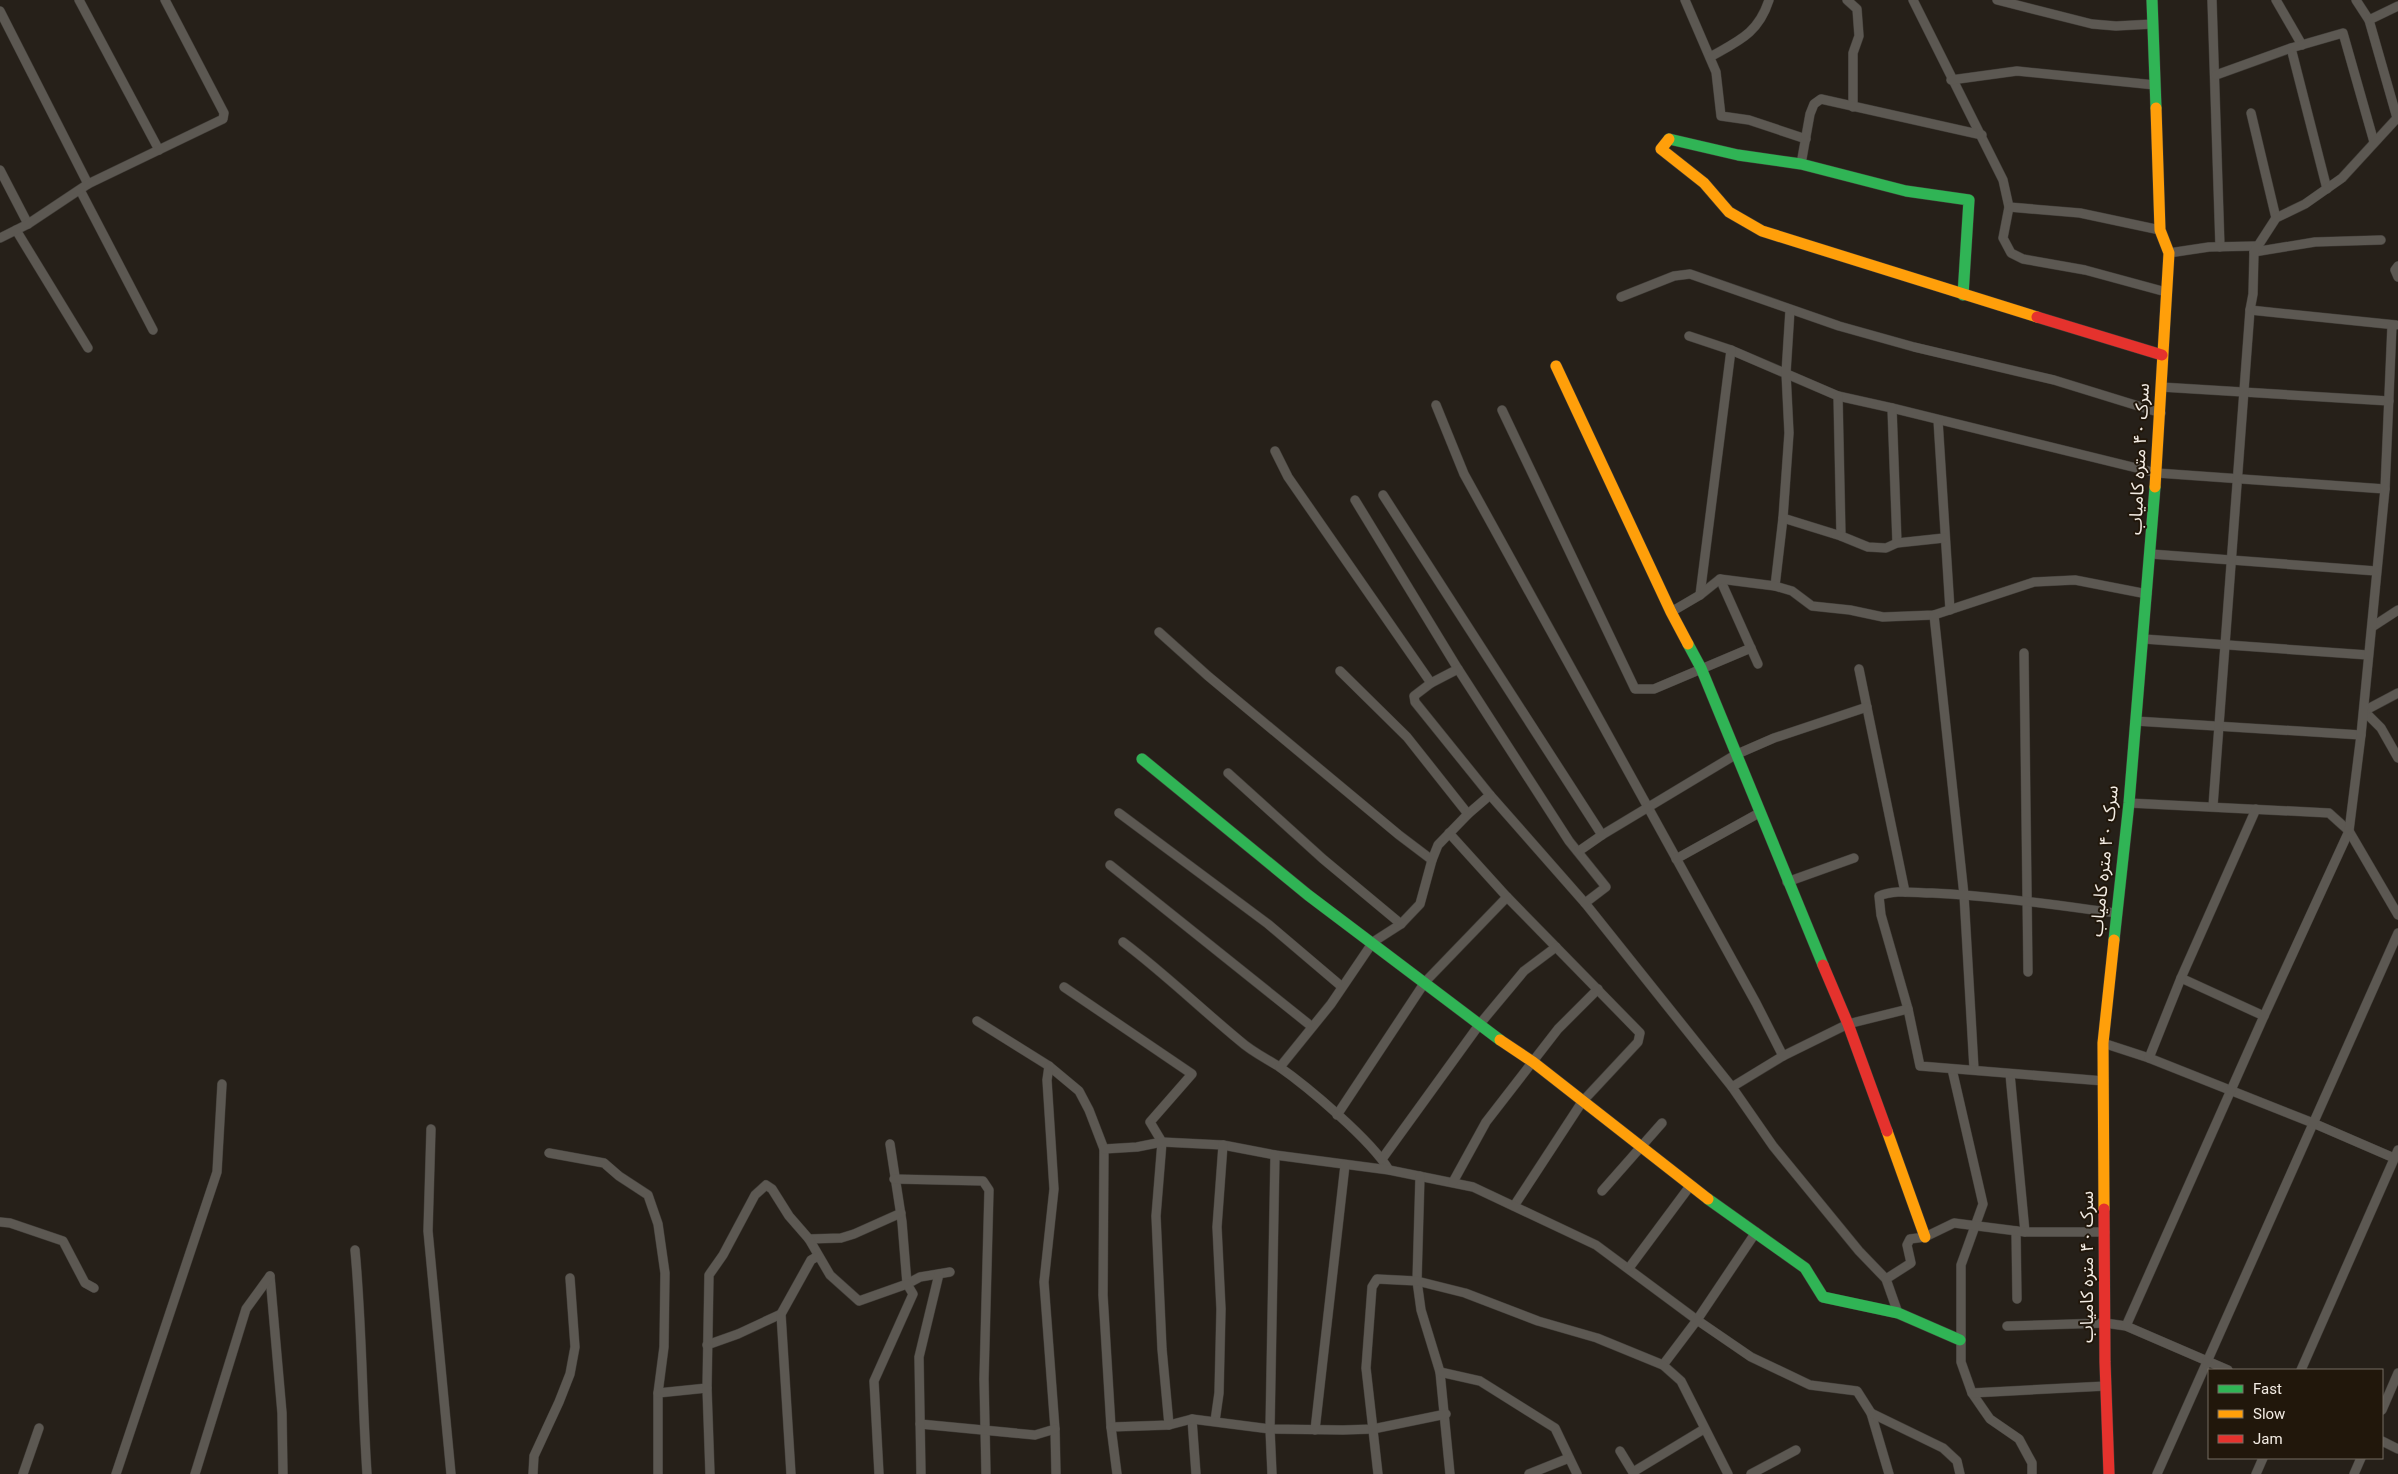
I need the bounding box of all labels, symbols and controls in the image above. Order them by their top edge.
street label: سرک ۴۰ متره کامیاب [2124,382,2154,536]
street label: سرک ۴۰ متره کامیاب [2085,784,2123,938]
street label: سرک ۴۰ متره کامیاب [2076,1191,2098,1343]
legend [2208,1369,2383,1459]
text: Fast [2253,1380,2282,1398]
text: Slow [2253,1405,2285,1423]
text: Jam [2253,1430,2283,1448]

